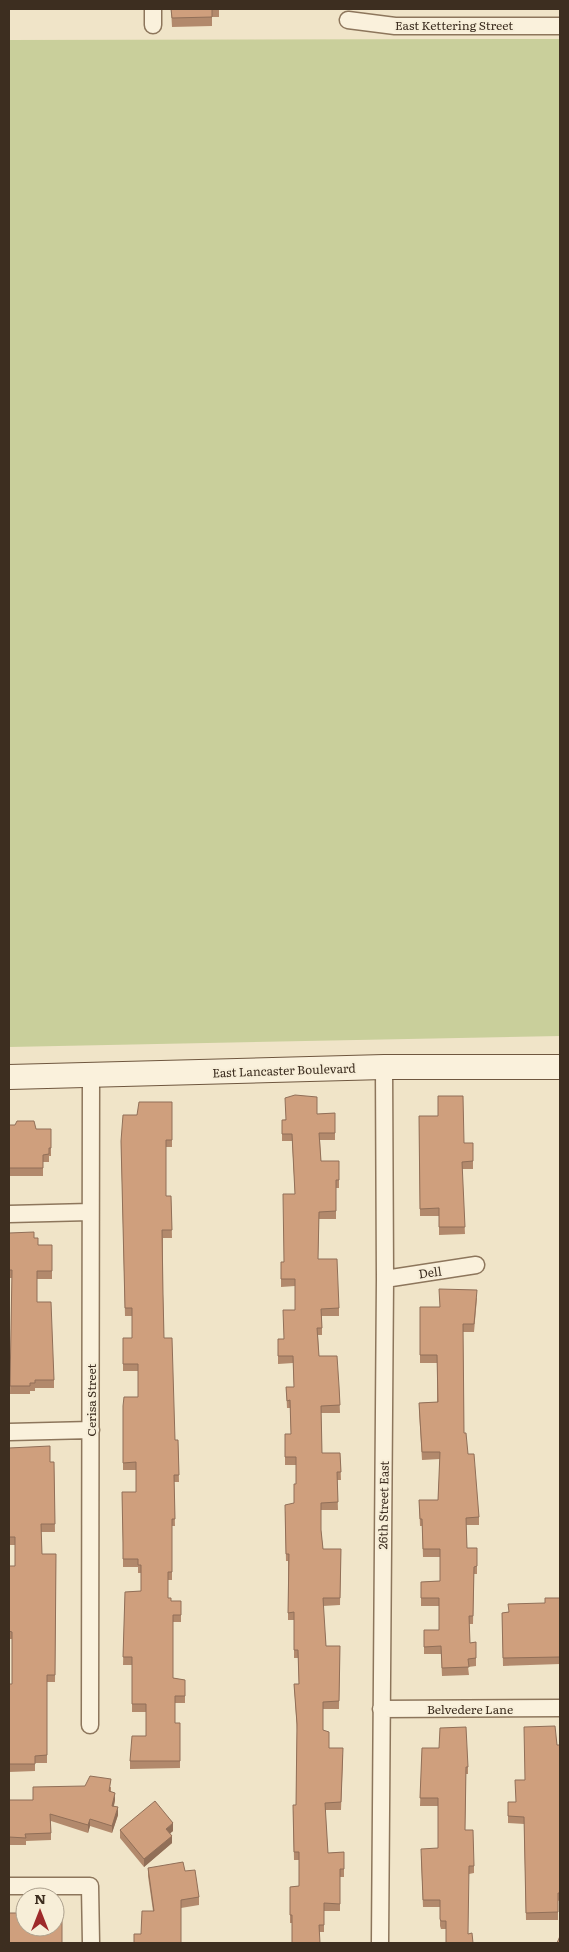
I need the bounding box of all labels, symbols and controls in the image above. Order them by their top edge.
street label: East Kettering Street [395,16,513,34]
street label: East Lancaster Boulevard [212,1058,357,1082]
street label: Dell [417,1261,443,1283]
street label: Cerisa Street [82,1363,100,1436]
street label: 26th Street East [373,1460,393,1549]
street label: Belvedere Lane [427,1700,513,1718]
north arrow [15,1887,65,1937]
text: N [34,1888,46,1908]

